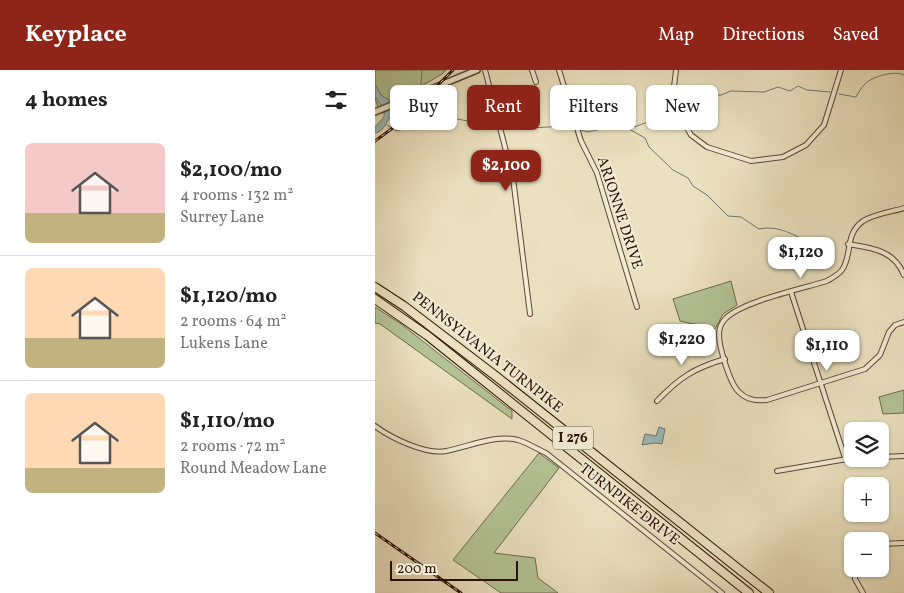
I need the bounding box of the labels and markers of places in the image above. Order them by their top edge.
pin: $2,100 [465,150,547,192]
pin: $1,120 [760,236,842,279]
pin: $1,220 [641,324,723,366]
pin: $1,110 [786,330,868,372]

